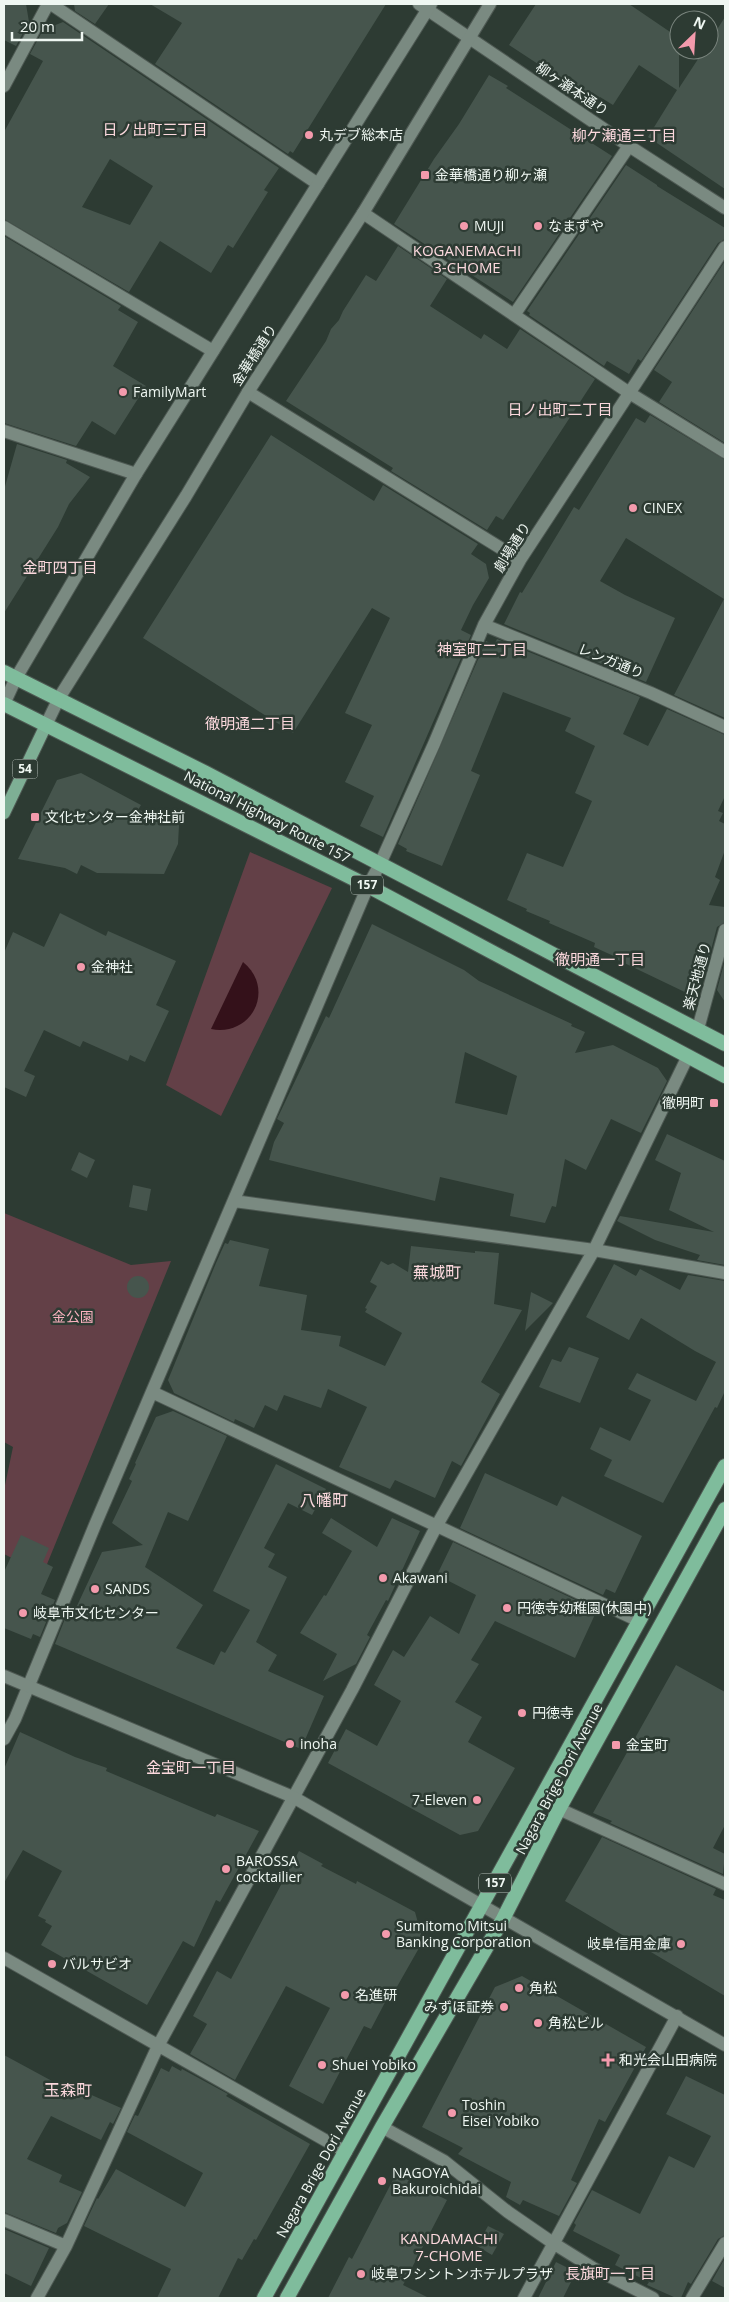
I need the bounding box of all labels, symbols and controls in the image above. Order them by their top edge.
scale bar [12,10,82,42]
north arrow [669,10,719,60]
text: N [691,12,709,34]
text: 20 m [20,16,55,36]
street label: 柳ヶ瀬本通り [532,57,612,120]
district label: 日ノ出町三丁目 [102,119,208,139]
place label: 丸デブ総本店 [319,125,403,144]
district label: 柳ケ瀬通三丁目 [571,125,677,145]
marker: 丸デブ総本店 [303,129,315,141]
place label: 金華橋通り柳ヶ瀬 [435,165,547,184]
marker: 金華橋通り柳ヶ瀬 [419,169,431,181]
place label: MUJI [474,216,504,235]
place label: なまずや [548,216,604,235]
marker: MUJI [458,220,470,232]
marker: なまずや [532,220,544,232]
district label: KOGANEMACHI 3-CHOME [413,240,521,277]
street label: 金華橋通り [227,320,281,389]
place label: FamilyMart [133,382,206,401]
marker: FamilyMart [117,386,129,398]
district label: 日ノ出町二丁目 [507,399,613,419]
place label: CINEX [643,498,683,517]
marker: CINEX [627,502,639,514]
street label: 劇場通り [489,518,534,576]
district label: 金町四丁目 [22,557,98,577]
district label: 神室町二丁目 [437,639,527,659]
street label: レンガ通り [575,639,647,682]
district label: 徹明通二丁目 [205,713,295,733]
road number: 54 [12,760,38,779]
street label: National Highway Route 157 [181,766,354,867]
place label: 文化センター金神社前 [45,807,185,826]
marker: 文化センター金神社前 [29,811,41,823]
road number: 157 [351,876,383,894]
street label: 楽天地通り [678,940,715,1012]
district label: 徹明通一丁目 [555,949,645,969]
place label: 金神社 [91,957,133,976]
marker: 金神社 [75,961,87,973]
place label: 徹明町 [662,1093,704,1112]
marker: 徹明町 [708,1097,720,1109]
district label: 蕪城町 [413,1261,461,1283]
park label: 金公園 [52,1307,94,1326]
district label: 八幡町 [300,1489,348,1511]
place label: Akawani [393,1568,448,1587]
marker: Akawani [377,1572,389,1584]
place label: SANDS [105,1579,150,1598]
marker: SANDS [89,1583,101,1595]
place label: 円徳寺幼稚園(休園中) [517,1598,651,1617]
marker: 円徳寺幼稚園(休園中) [501,1602,513,1614]
place label: 岐阜市文化センター [33,1603,159,1622]
marker: 岐阜市文化センター [17,1607,29,1619]
street label: Nagara Brige Dori Avenue [511,1700,607,1858]
place label: 円徳寺 [532,1703,574,1722]
marker: 円徳寺 [516,1707,528,1719]
place label: inoha [300,1734,337,1753]
place label: 金宝町 [626,1735,668,1754]
marker: inoha [284,1738,296,1750]
marker: 金宝町 [610,1739,622,1751]
district label: 金宝町一丁目 [146,1757,236,1777]
place label: 7-Eleven [412,1790,467,1809]
marker: 7-Eleven [471,1794,483,1806]
place label: BAROSSA cocktailier [236,1851,302,1886]
marker: BAROSSA cocktailier [220,1863,232,1875]
road number: 157 [479,1874,511,1892]
place label: Sumitomo Mitsui Banking Corporation [396,1916,531,1951]
marker: Sumitomo Mitsui Banking Corporation [380,1928,392,1940]
place label: 岐阜信用金庫 [587,1934,671,1953]
marker: 岐阜信用金庫 [675,1938,687,1950]
place label: バルサビオ [62,1954,132,1973]
marker: バルサビオ [46,1958,58,1970]
place label: 角松 [529,1978,557,1997]
marker: 角松 [513,1982,525,1994]
place label: 名進研 [355,1985,397,2004]
marker: 名進研 [339,1989,351,2001]
place label: みずほ証券 [424,1997,494,2016]
marker: みずほ証券 [498,2001,510,2013]
place label: 角松ビル [548,2013,604,2032]
marker: 角松ビル [532,2017,544,2029]
place label: 和光会山田病院 [619,2050,717,2069]
marker: 和光会山田病院 [601,2053,615,2067]
place label: Shuei Yobiko [332,2055,416,2074]
marker: Shuei Yobiko [316,2059,328,2071]
district label: 玉森町 [44,2079,92,2101]
street label: Nagara Brige Dori Avenue [271,2084,370,2241]
place label: Toshin Eisei Yobiko [462,2095,539,2130]
marker: Toshin Eisei Yobiko [446,2107,458,2119]
place label: NAGOYA Bakuroichidai [392,2163,481,2198]
marker: NAGOYA Bakuroichidai [376,2175,388,2187]
district label: KANDAMACHI 7-CHOME [400,2228,498,2265]
district label: 長旗町一丁目 [565,2263,655,2283]
place label: 岐阜ワシントンホテルプラザ [371,2264,553,2283]
marker: 岐阜ワシントンホテルプラザ [355,2268,367,2280]

